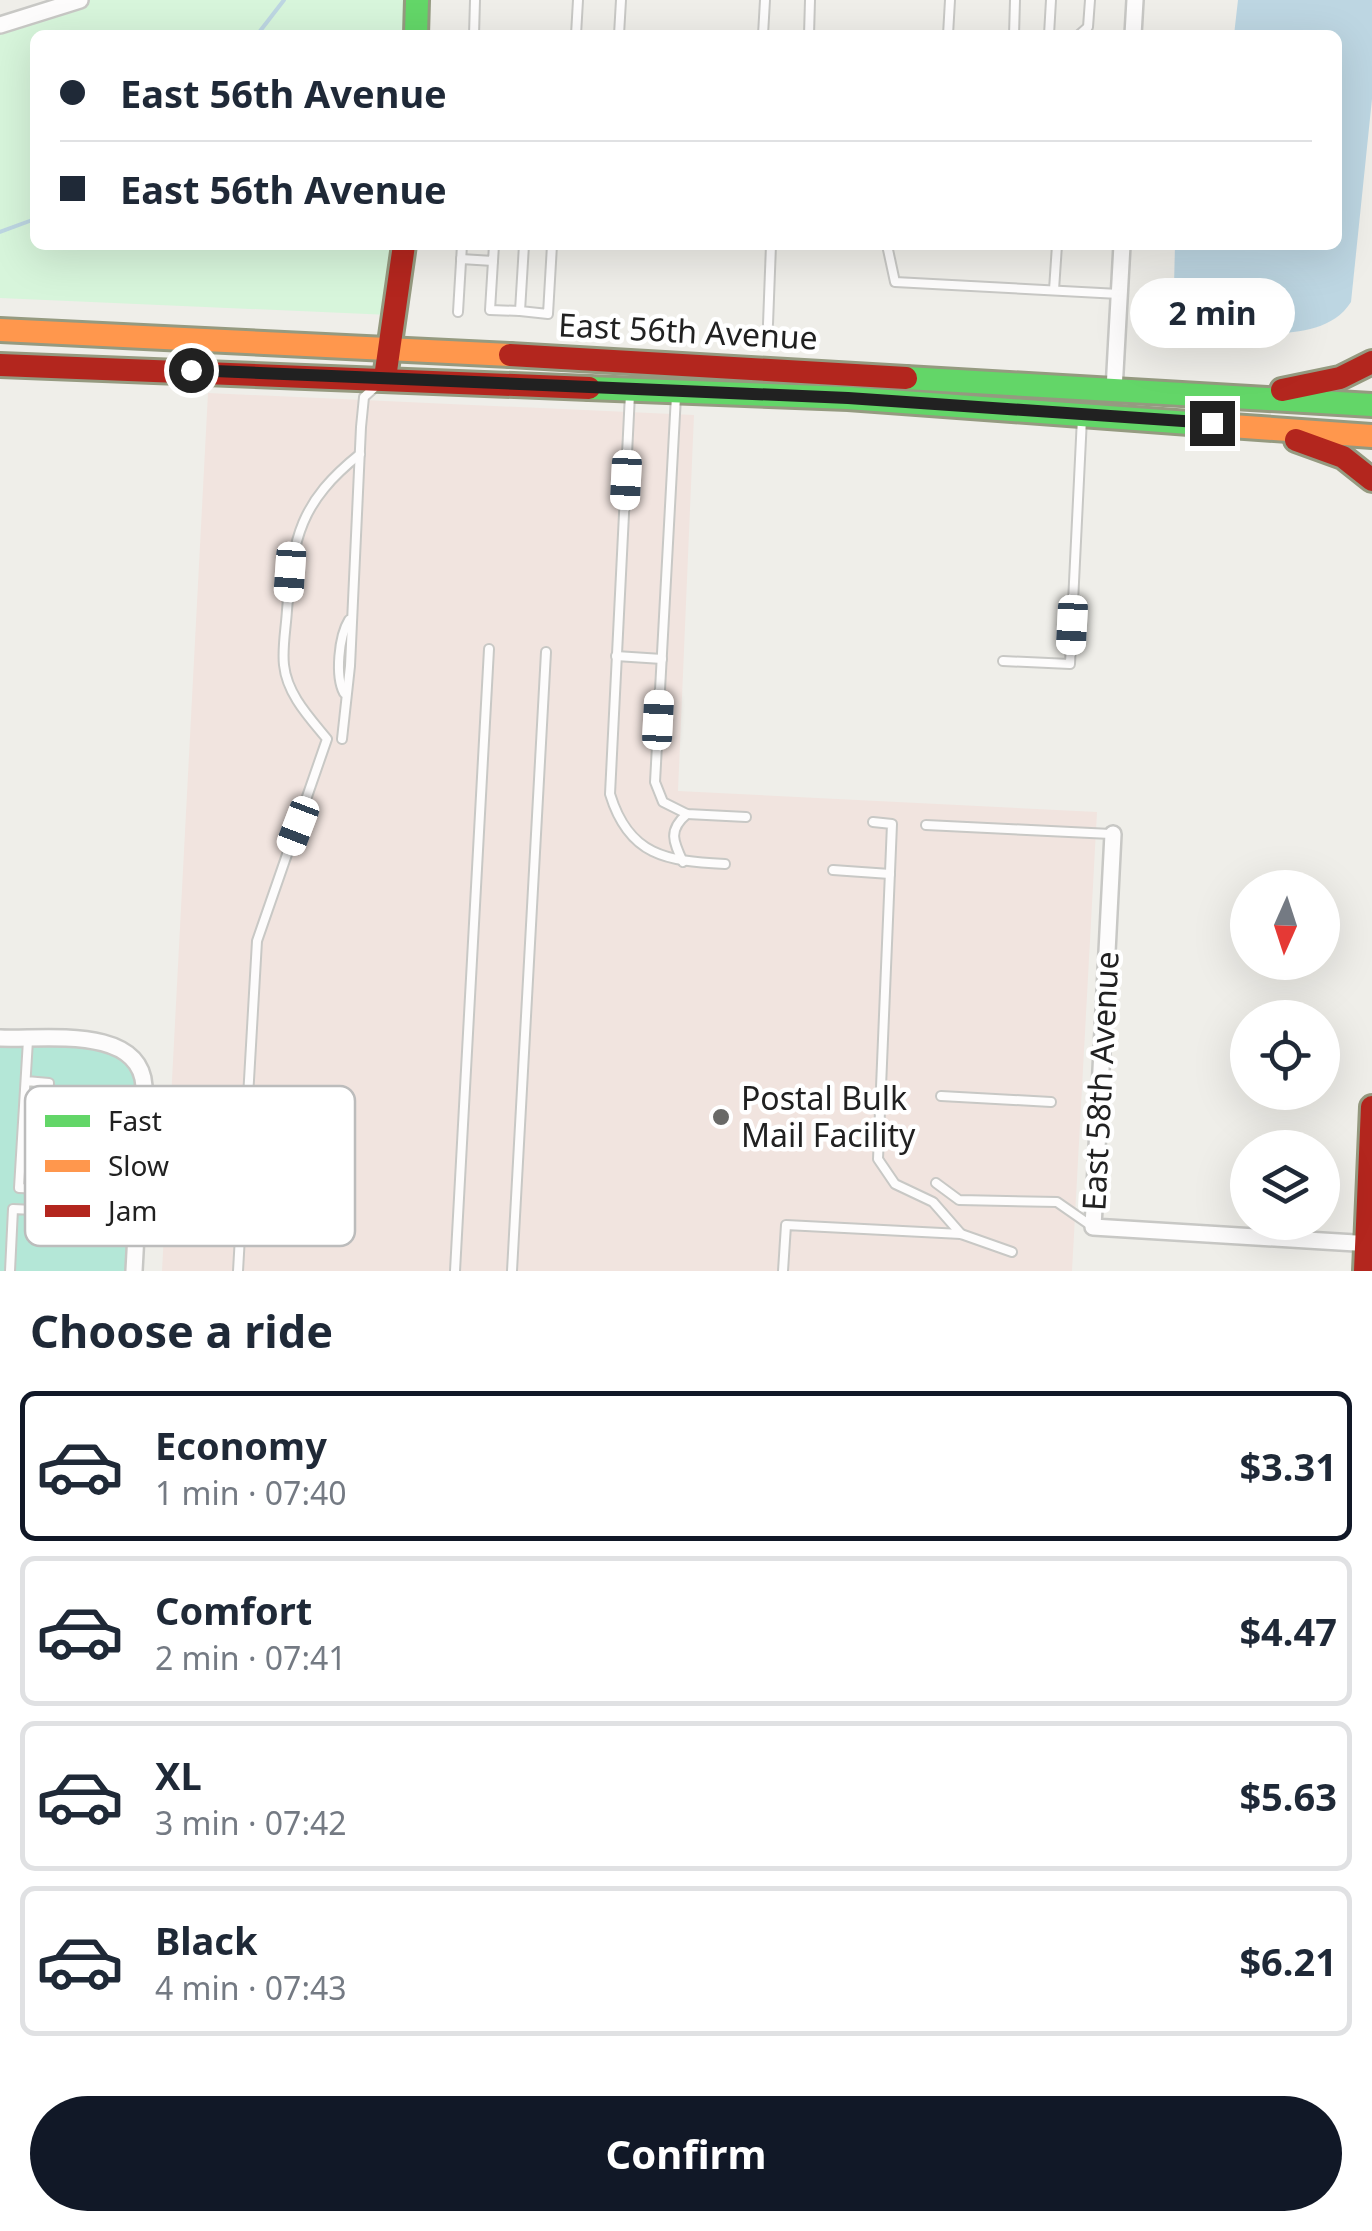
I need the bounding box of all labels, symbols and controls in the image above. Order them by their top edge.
text: East 56th Avenue [120,67,447,119]
text: East 56th Avenue [120,163,447,215]
callout: 2 min [1130,278,1294,348]
text: 2 min [1168,291,1257,334]
street label: East 56th Avenue [557,302,819,359]
route start [169,348,214,393]
route end [1190,401,1235,446]
car [609,449,643,511]
car [273,541,307,603]
car [1055,594,1089,656]
car [641,689,675,751]
car [273,793,323,859]
north arrow [1230,870,1340,980]
map controls [1230,870,1340,1240]
street label: East 58th Avenue [1071,950,1128,1212]
button: locate [1230,1000,1340,1110]
place label: Postal Bulk Mail Facility [741,1076,916,1156]
legend [25,1086,355,1246]
text: Fast [108,1101,162,1139]
marker: Postal Bulk Mail Facility [710,1106,732,1128]
button: layers [1230,1130,1340,1240]
text: Slow [108,1146,169,1184]
text: Jam [105,1191,158,1229]
text: Choose a ride [30,1300,333,1361]
text: Economy [155,1419,327,1471]
icon: car [35,1421,125,1511]
text: $3.31 [1239,1440,1337,1492]
text: 1 min · 07:40 [155,1471,347,1514]
text: Comfort [155,1584,312,1636]
icon: car [35,1586,125,1676]
text: $4.47 [1239,1605,1337,1657]
text: 2 min · 07:41 [155,1636,347,1679]
text: XL [155,1749,202,1801]
icon: car [35,1751,125,1841]
text: $5.63 [1239,1770,1337,1822]
text: 3 min · 07:42 [155,1801,347,1844]
text: Black [155,1914,258,1966]
icon: car [35,1916,125,2006]
text: $6.21 [1239,1935,1337,1987]
text: 4 min · 07:43 [155,1966,347,2009]
button: Confirm [30,2096,1342,2211]

